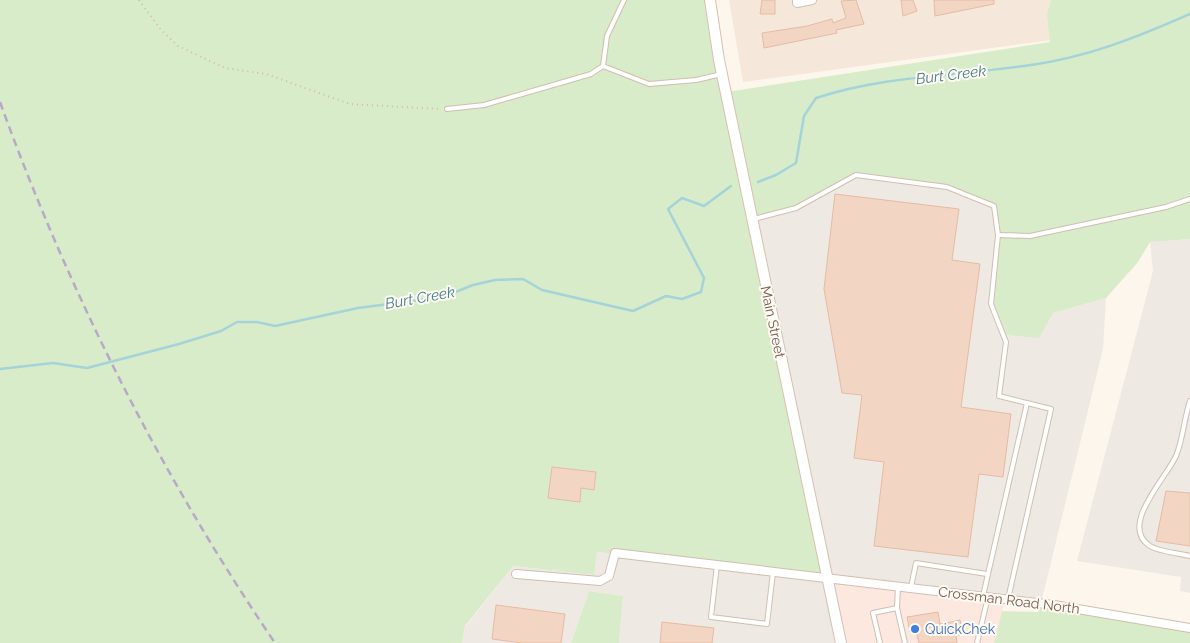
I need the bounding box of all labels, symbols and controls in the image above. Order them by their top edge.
water label: Burt Creek [915,62,987,88]
water label: Burt Creek [384,283,456,313]
street label: Main Street [758,284,789,360]
street label: Crossman Road North [937,583,1081,617]
place label: QuickChek [925,621,996,637]
marker: QuickChek [909,623,921,635]

